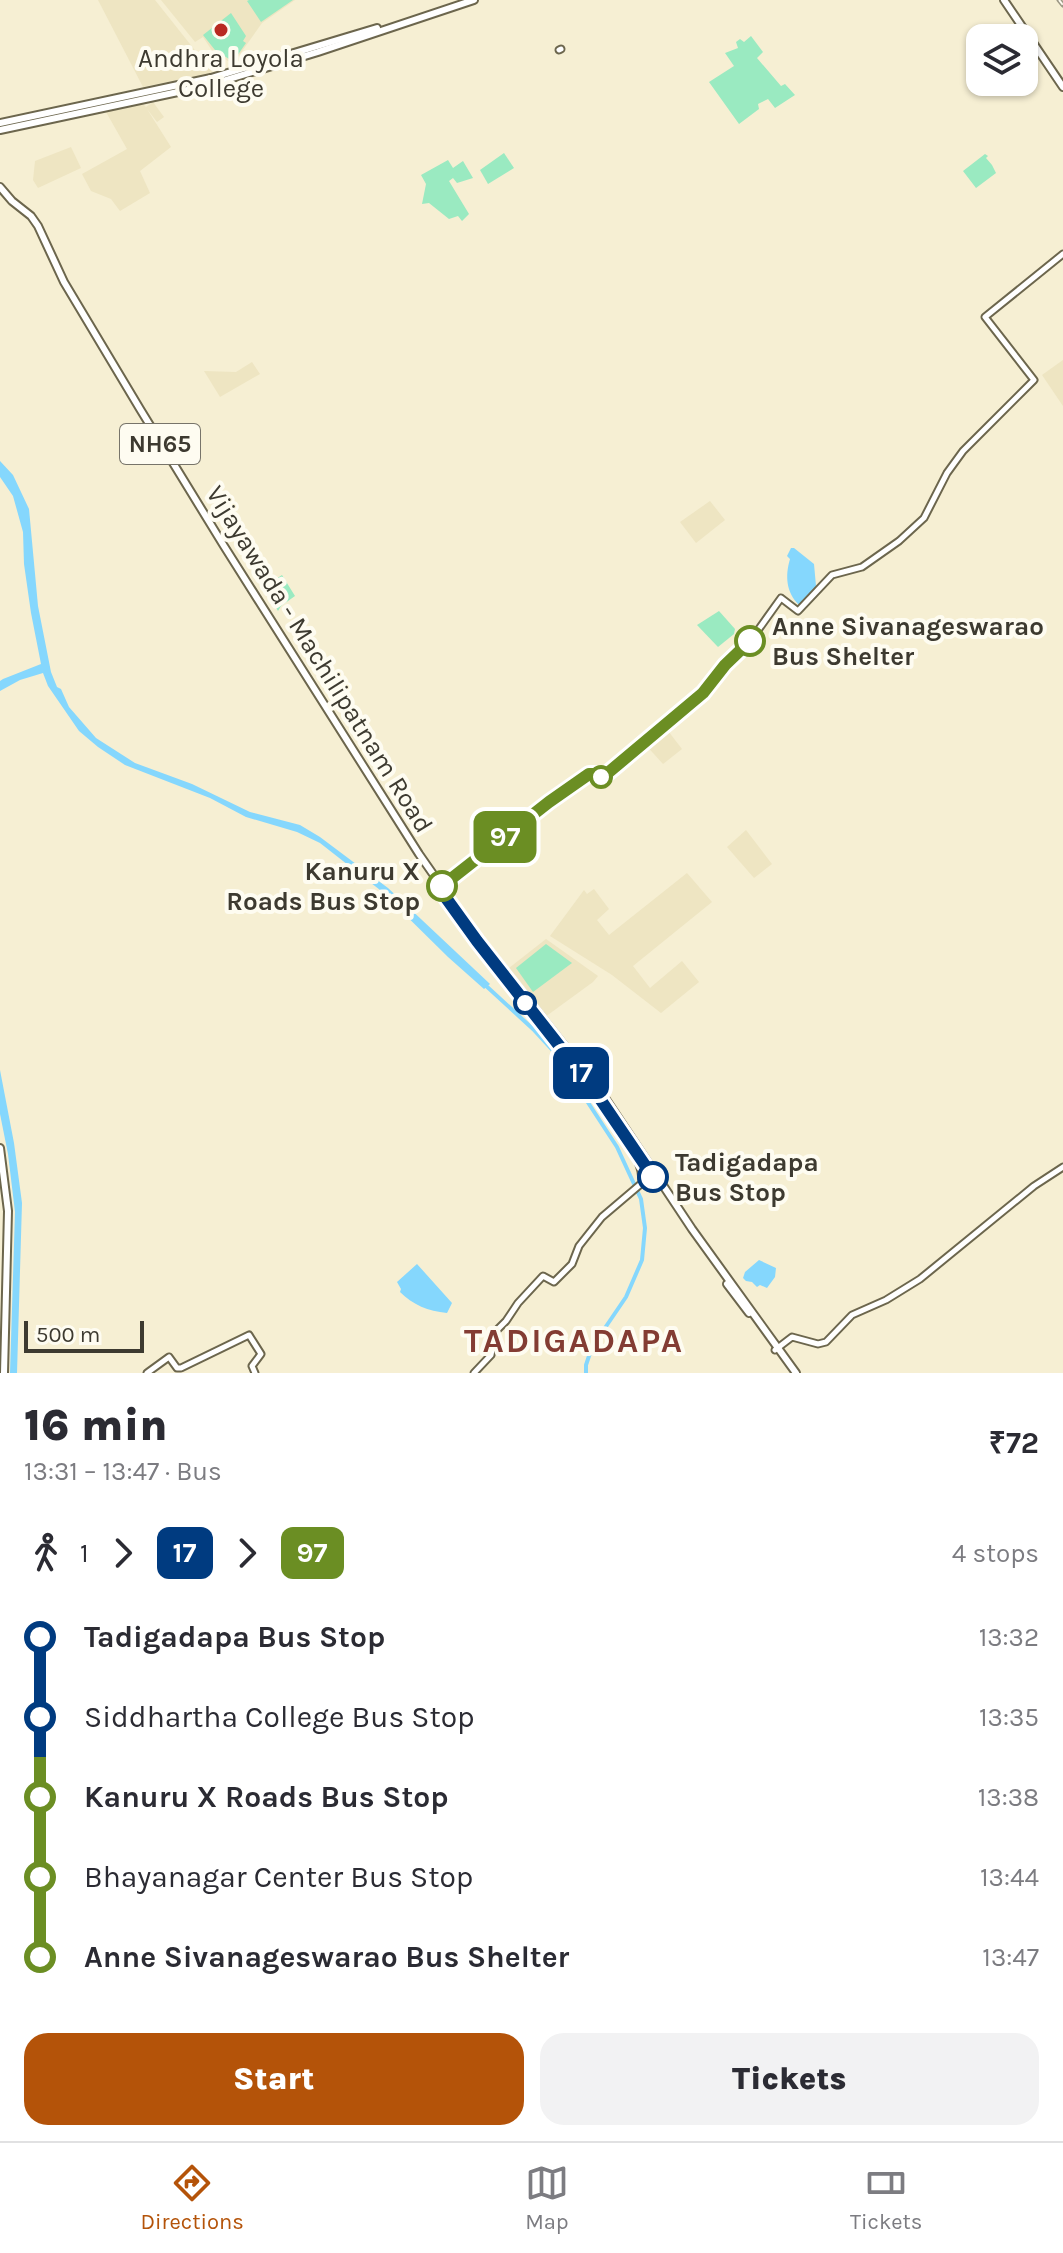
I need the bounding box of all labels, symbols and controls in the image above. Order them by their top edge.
marker: Andhra Loyola College [212,21,230,39]
map controls [966,24,1038,96]
button: layers [966,24,1038,96]
place label: Andhra Loyola College [138,43,304,104]
road number: NH65 [120,424,200,464]
street label: Vijayawada - Machilipatnam Road [200,480,440,839]
place label: Anne Sivanageswarao Bus Shelter [772,611,1044,672]
marker: Anne Sivanageswarao Bus Shelter [735,626,765,656]
unlabelled marker [590,766,612,788]
line badge: 97 [469,811,541,863]
text: 97 [489,820,521,853]
place label: Kanuru X Roads Bus Stop [226,856,420,917]
marker: Kanuru X Roads Bus Stop [427,871,457,901]
unlabelled marker [514,992,536,1014]
line badge: 17 [545,1047,617,1099]
text: 17 [569,1056,593,1089]
place label: Tadigadapa Bus Stop [675,1147,819,1208]
marker: Tadigadapa Bus Stop [638,1162,668,1192]
scale bar [24,1317,144,1353]
district label: TADIGADAPA [464,1321,684,1361]
text: 500 m [36,1322,100,1348]
text: 16 min [24,1400,168,1451]
text: ₹72 [989,1425,1039,1461]
text: 13:31 – 13:47 · Bus [24,1456,222,1487]
icon: walk [24,1531,68,1575]
icon: forward [101,1531,145,1575]
icon: forward [225,1531,269,1575]
text: 17 [173,1536,197,1569]
text: 97 [297,1536,328,1569]
text: 1 [80,1538,89,1569]
text: 4 stops [952,1538,1039,1569]
text: Tadigadapa Bus Stop [84,1619,385,1655]
text: 13:32 [979,1622,1039,1653]
text: Siddhartha College Bus Stop [84,1699,475,1735]
text: 13:35 [979,1702,1039,1733]
text: Kanuru X Roads Bus Stop [84,1779,449,1815]
text: 13:38 [978,1782,1039,1813]
text: Bhayanagar Center Bus Stop [84,1859,473,1895]
text: 13:44 [980,1862,1039,1893]
text: Anne Sivanageswarao Bus Shelter [84,1939,569,1975]
text: 13:47 [982,1942,1039,1973]
button: Start [24,2033,524,2125]
button: Tickets [540,2033,1039,2125]
tab: Directions [141,2161,244,2235]
tab: Map [525,2161,569,2235]
tab: Tickets [850,2161,922,2235]

